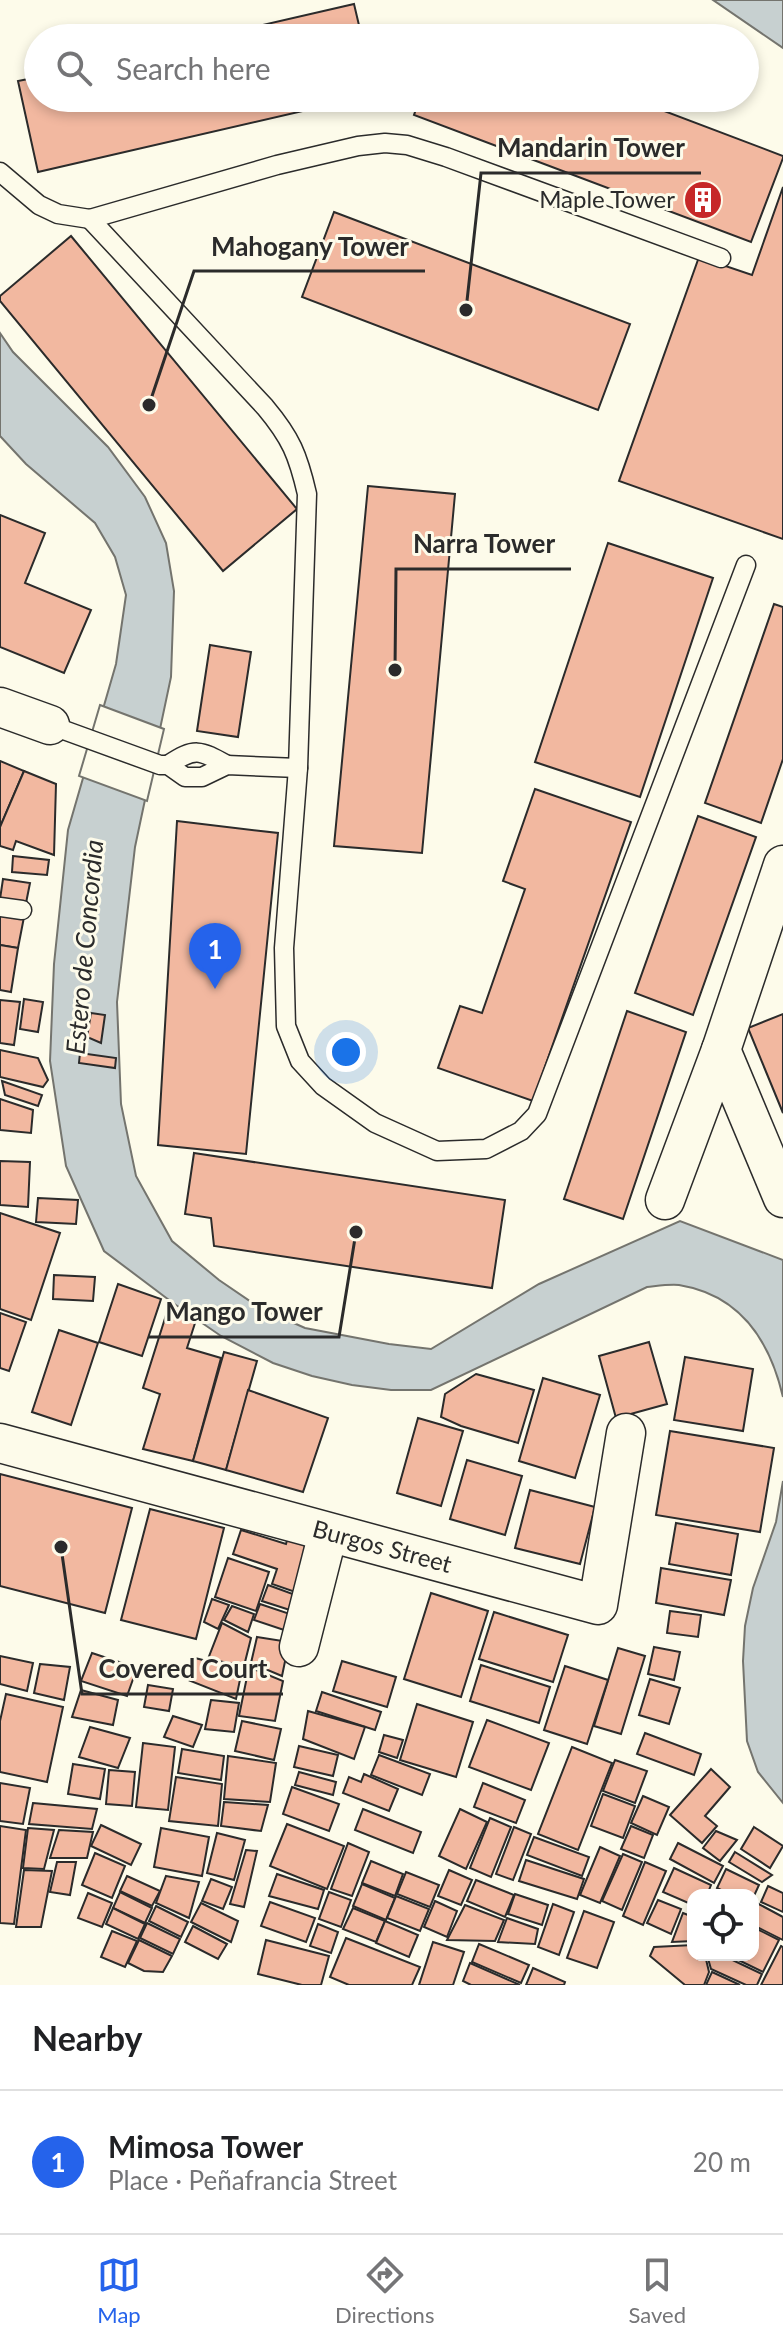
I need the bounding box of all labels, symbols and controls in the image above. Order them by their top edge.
search box [24,24,759,112]
icon: search [52,46,96,90]
text: Search here [116,50,271,86]
callout: Mandarin Tower [481,123,701,173]
text: Mandarin Tower [497,131,685,163]
building icon: Maple Tower [682,179,724,221]
place label: Maple Tower [539,184,675,213]
callout: Mahogany Tower [194,221,425,271]
text: Mahogany Tower [211,230,409,262]
callout: Narra Tower [396,519,571,569]
text: Narra Tower [413,527,555,559]
water label: Estero de Concordia [59,838,109,1056]
pin: 1 [189,923,241,989]
your location [326,1032,366,1072]
callout: Mango Tower [149,1287,339,1337]
text: Mango Tower [165,1295,323,1327]
street label: Burgos Street [310,1513,455,1578]
callout: Covered Court [82,1644,283,1694]
text: Covered Court [99,1652,268,1684]
map controls [687,1889,759,1961]
button: locate [687,1889,759,1961]
text: Nearby [32,2017,143,2058]
text: Mimosa Tower [108,2128,303,2164]
text: 1 [50,2146,66,2178]
text: 20 m [693,2146,751,2178]
text: Place · Peñafrancia Street [108,2164,397,2196]
tab: Map [97,2253,141,2328]
tab: Directions [335,2253,434,2328]
tab: Saved [628,2253,686,2328]

